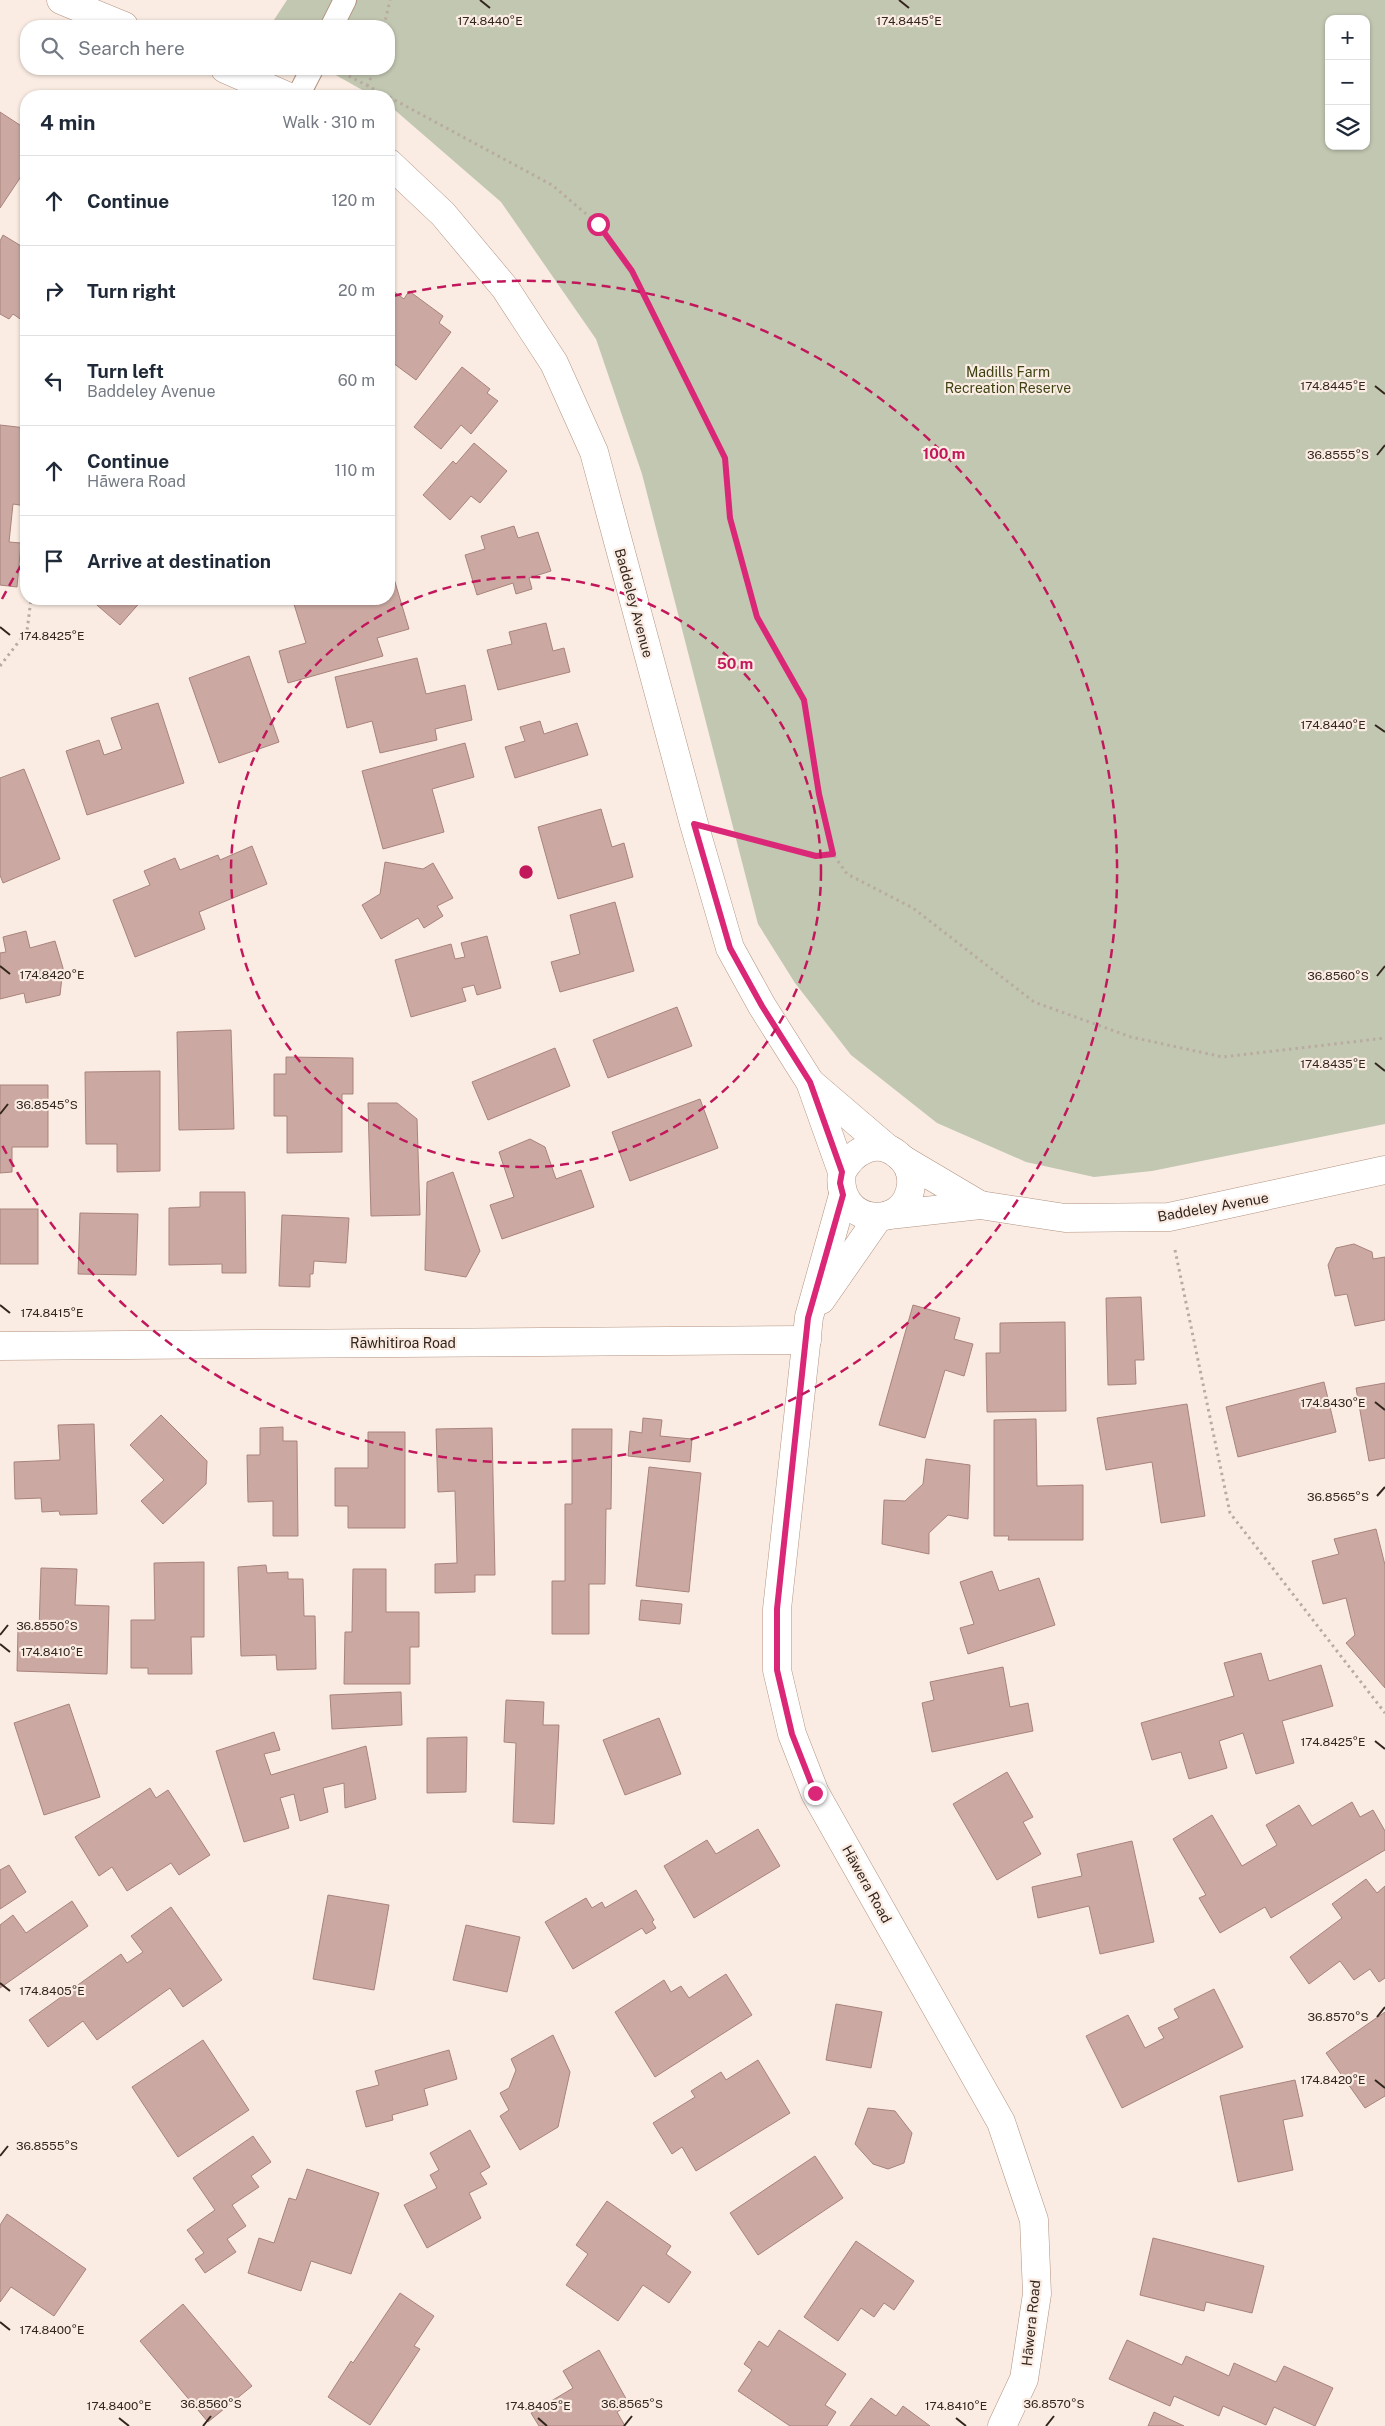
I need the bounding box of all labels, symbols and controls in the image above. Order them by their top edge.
text: 174.8440°E [457,14,523,28]
text: 174.8445°E [876,14,942,28]
map controls [1325,15,1370,150]
button: + [1325,15,1370,60]
search box [20,20,395,75]
icon: search [38,34,66,62]
text: Search here [78,37,185,59]
button: − [1325,60,1370,105]
button: layers [1325,105,1370,150]
text: 4 min [40,110,95,135]
text: Walk · 310 m [282,113,375,132]
icon: ahead [40,187,68,215]
text: Continue [87,190,169,212]
text: 120 m [331,191,375,210]
route start [587,213,610,236]
icon: right [40,277,68,305]
text: Turn right [87,280,176,302]
text: 20 m [338,281,375,300]
text: Turn left [87,360,164,382]
park label: Madills Farm Recreation Reserve [945,364,1071,396]
icon: left [40,367,68,395]
text: 60 m [338,371,375,390]
text: 174.8445°E [1300,379,1366,393]
text: Baddeley Avenue [87,382,215,401]
text: 100 m [923,445,965,462]
text: 36.8555°S [1307,448,1369,462]
text: Continue [87,450,169,472]
icon: ahead [40,457,68,485]
text: 110 m [334,461,375,480]
text: Hāwera Road [87,472,186,491]
icon: arrive [40,547,68,575]
street label: Baddeley Avenue [612,547,656,659]
text: Arrive at destination [87,550,271,572]
text: 174.8425°E [19,629,85,643]
text: 50 m [717,655,753,672]
text: 174.8440°E [1300,718,1366,732]
centre of rings [517,863,535,881]
text: 174.8420°E [20,968,84,982]
text: 36.8560°S [1307,969,1369,983]
text: 174.8435°E [1300,1057,1366,1071]
text: 36.8545°S [16,1098,78,1112]
street label: Baddeley Avenue [1156,1189,1270,1225]
text: 174.8415°E [21,1306,83,1320]
street label: Rāwhitiroa Road [350,1335,456,1351]
text: 174.8430°E [1300,1396,1366,1410]
text: 36.8565°S [1307,1490,1369,1504]
text: 36.8550°S [16,1619,78,1633]
text: 174.8410°E [21,1645,83,1659]
text: 174.8425°E [1300,1735,1366,1749]
route end [804,1782,827,1805]
street label: Hāwera Road [839,1842,895,1926]
text: 174.8405°E [19,1984,85,1998]
text: 36.8570°S [1307,2010,1369,2024]
text: 174.8420°E [1301,2073,1365,2087]
text: 36.8555°S [16,2139,78,2153]
street label: Hāwera Road [1019,2279,1043,2367]
text: 174.8400°E [20,2323,84,2337]
text: 36.8560°S [180,2397,242,2411]
text: 36.8565°S [601,2397,663,2411]
text: 36.8570°S [1023,2397,1085,2411]
text: 174.8400°E [87,2399,151,2413]
text: 174.8405°E [505,2399,571,2413]
text: 174.8410°E [925,2399,987,2413]

